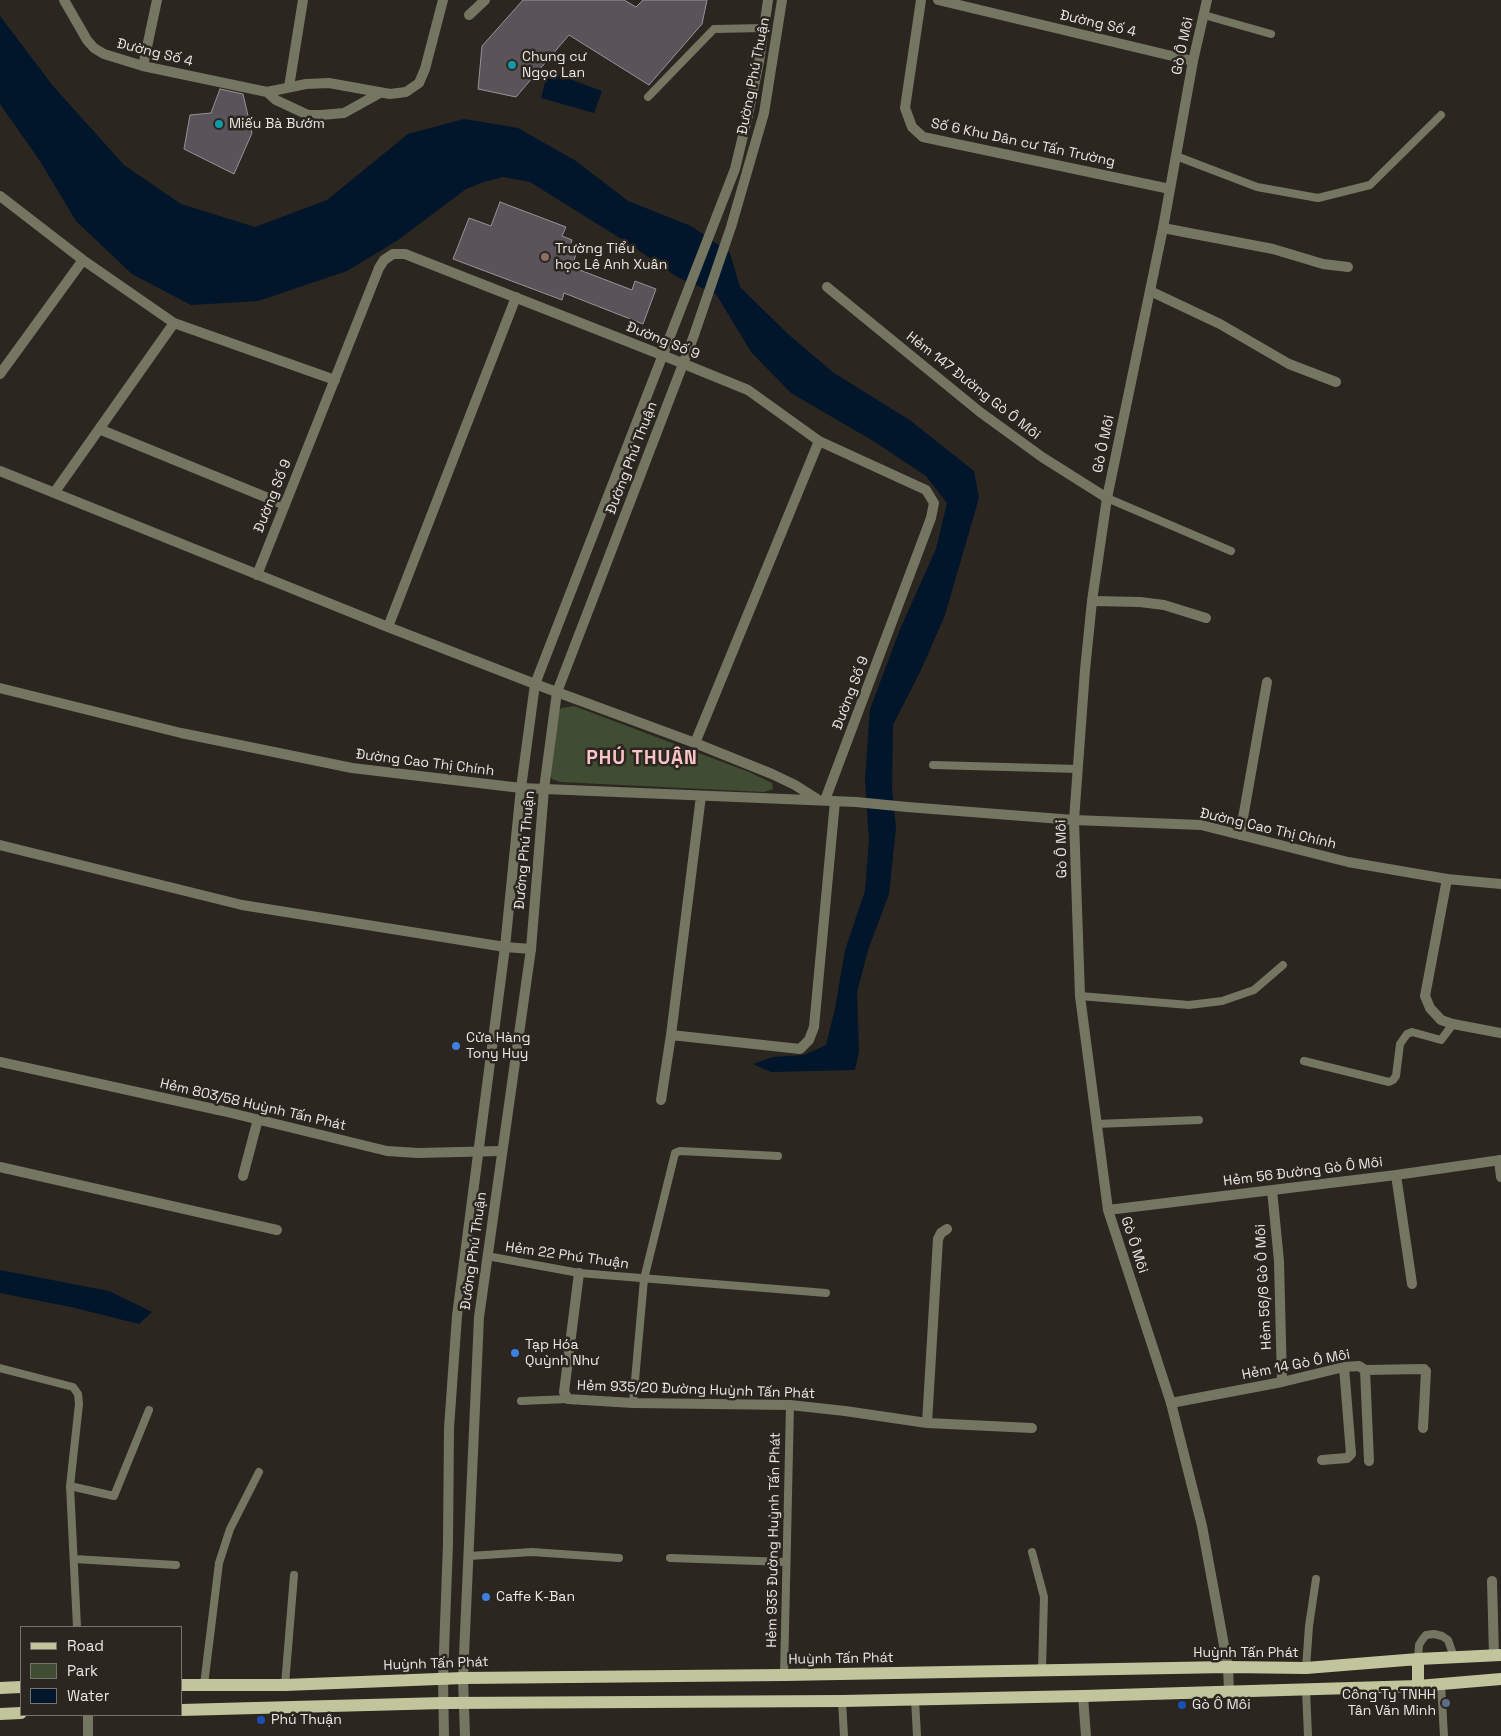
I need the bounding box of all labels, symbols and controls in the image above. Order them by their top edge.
street label: Đường Số 4 [1058,7,1138,41]
street label: Đường Phú Thuận [734,16,774,136]
street label: Gò Ô Môi [1169,16,1197,76]
street label: Đường Số 4 [115,35,195,71]
place label: Chung cư Ngọc Lan [522,49,587,82]
marker: Chung cư Ngọc Lan [506,59,518,71]
street label: Số 6 Khu Dân cư Tấn Trường [929,115,1117,171]
place label: Miếu Bà Bướm [229,116,325,132]
marker: Miếu Bà Bướm [213,118,225,130]
place label: Trường Tiểu học Lê Anh Xuân [555,241,667,274]
marker: Trường Tiểu học Lê Anh Xuân [539,251,551,263]
street label: Đường Số 9 [624,319,702,363]
street label: Hẻm 147 Đường Gò Ô Môi [903,328,1043,444]
street label: Đường Phú Thuận [603,399,661,517]
street label: Gò Ô Môi [1090,414,1118,474]
street label: Đường Số 9 [251,457,295,535]
street label: Đường Số 9 [829,654,873,732]
street label: Đường Cao Thị Chính [355,746,495,780]
district label: PHÚ THUẬN [585,748,699,770]
street label: Đường Phú Thuận [511,790,539,910]
street label: Đường Cao Thị Chính [1198,805,1338,853]
street label: Gò Ô Môi [1053,820,1071,878]
place label: Cửa Hàng Tony Huy [466,1030,530,1062]
marker: Cửa Hàng Tony Huy [450,1040,462,1052]
street label: Hẻm 803/58 Huỳnh Tấn Phát [158,1075,348,1135]
street label: Hẻm 56 Đường Gò Ô Môi [1222,1154,1384,1190]
street label: Đường Phú Thuận [457,1191,491,1311]
street label: Gò Ô Môi [1117,1215,1151,1275]
street label: Hẻm 56/6 Gò Ô Môi [1252,1224,1276,1350]
street label: Hẻm 22 Phú Thuận [504,1239,630,1273]
place label: Tạp Hóa Quỳnh Như [525,1337,599,1370]
street label: Hẻm 14 Gò Ô Môi [1240,1346,1352,1384]
marker: Tạp Hóa Quỳnh Như [509,1347,521,1359]
street label: Hẻm 935/20 Đường Huỳnh Tấn Phát [577,1377,815,1403]
street label: Hẻm 935 Đường Huỳnh Tấn Phát [764,1432,784,1648]
place label: Caffe K-Ban [496,1589,575,1605]
marker: Caffe K-Ban [480,1591,492,1603]
legend [20,1626,182,1716]
text: Road [67,1636,104,1655]
street label: Huỳnh Tấn Phát [1193,1645,1299,1661]
street label: Huỳnh Tấn Phát [788,1650,894,1668]
street label: Huỳnh Tấn Phát [383,1654,489,1674]
text: Park [67,1661,98,1680]
text: Water [67,1686,109,1705]
place label: Công Ty TNHH Tân Văn Minh [1342,1687,1436,1720]
place label: Gò Ô Môi [1192,1697,1251,1713]
marker: Công Ty TNHH Tân Văn Minh [1440,1697,1452,1709]
marker: Gò Ô Môi [1176,1699,1188,1711]
place label: Phú Thuận [271,1712,342,1728]
marker: Phú Thuận [255,1714,267,1726]

